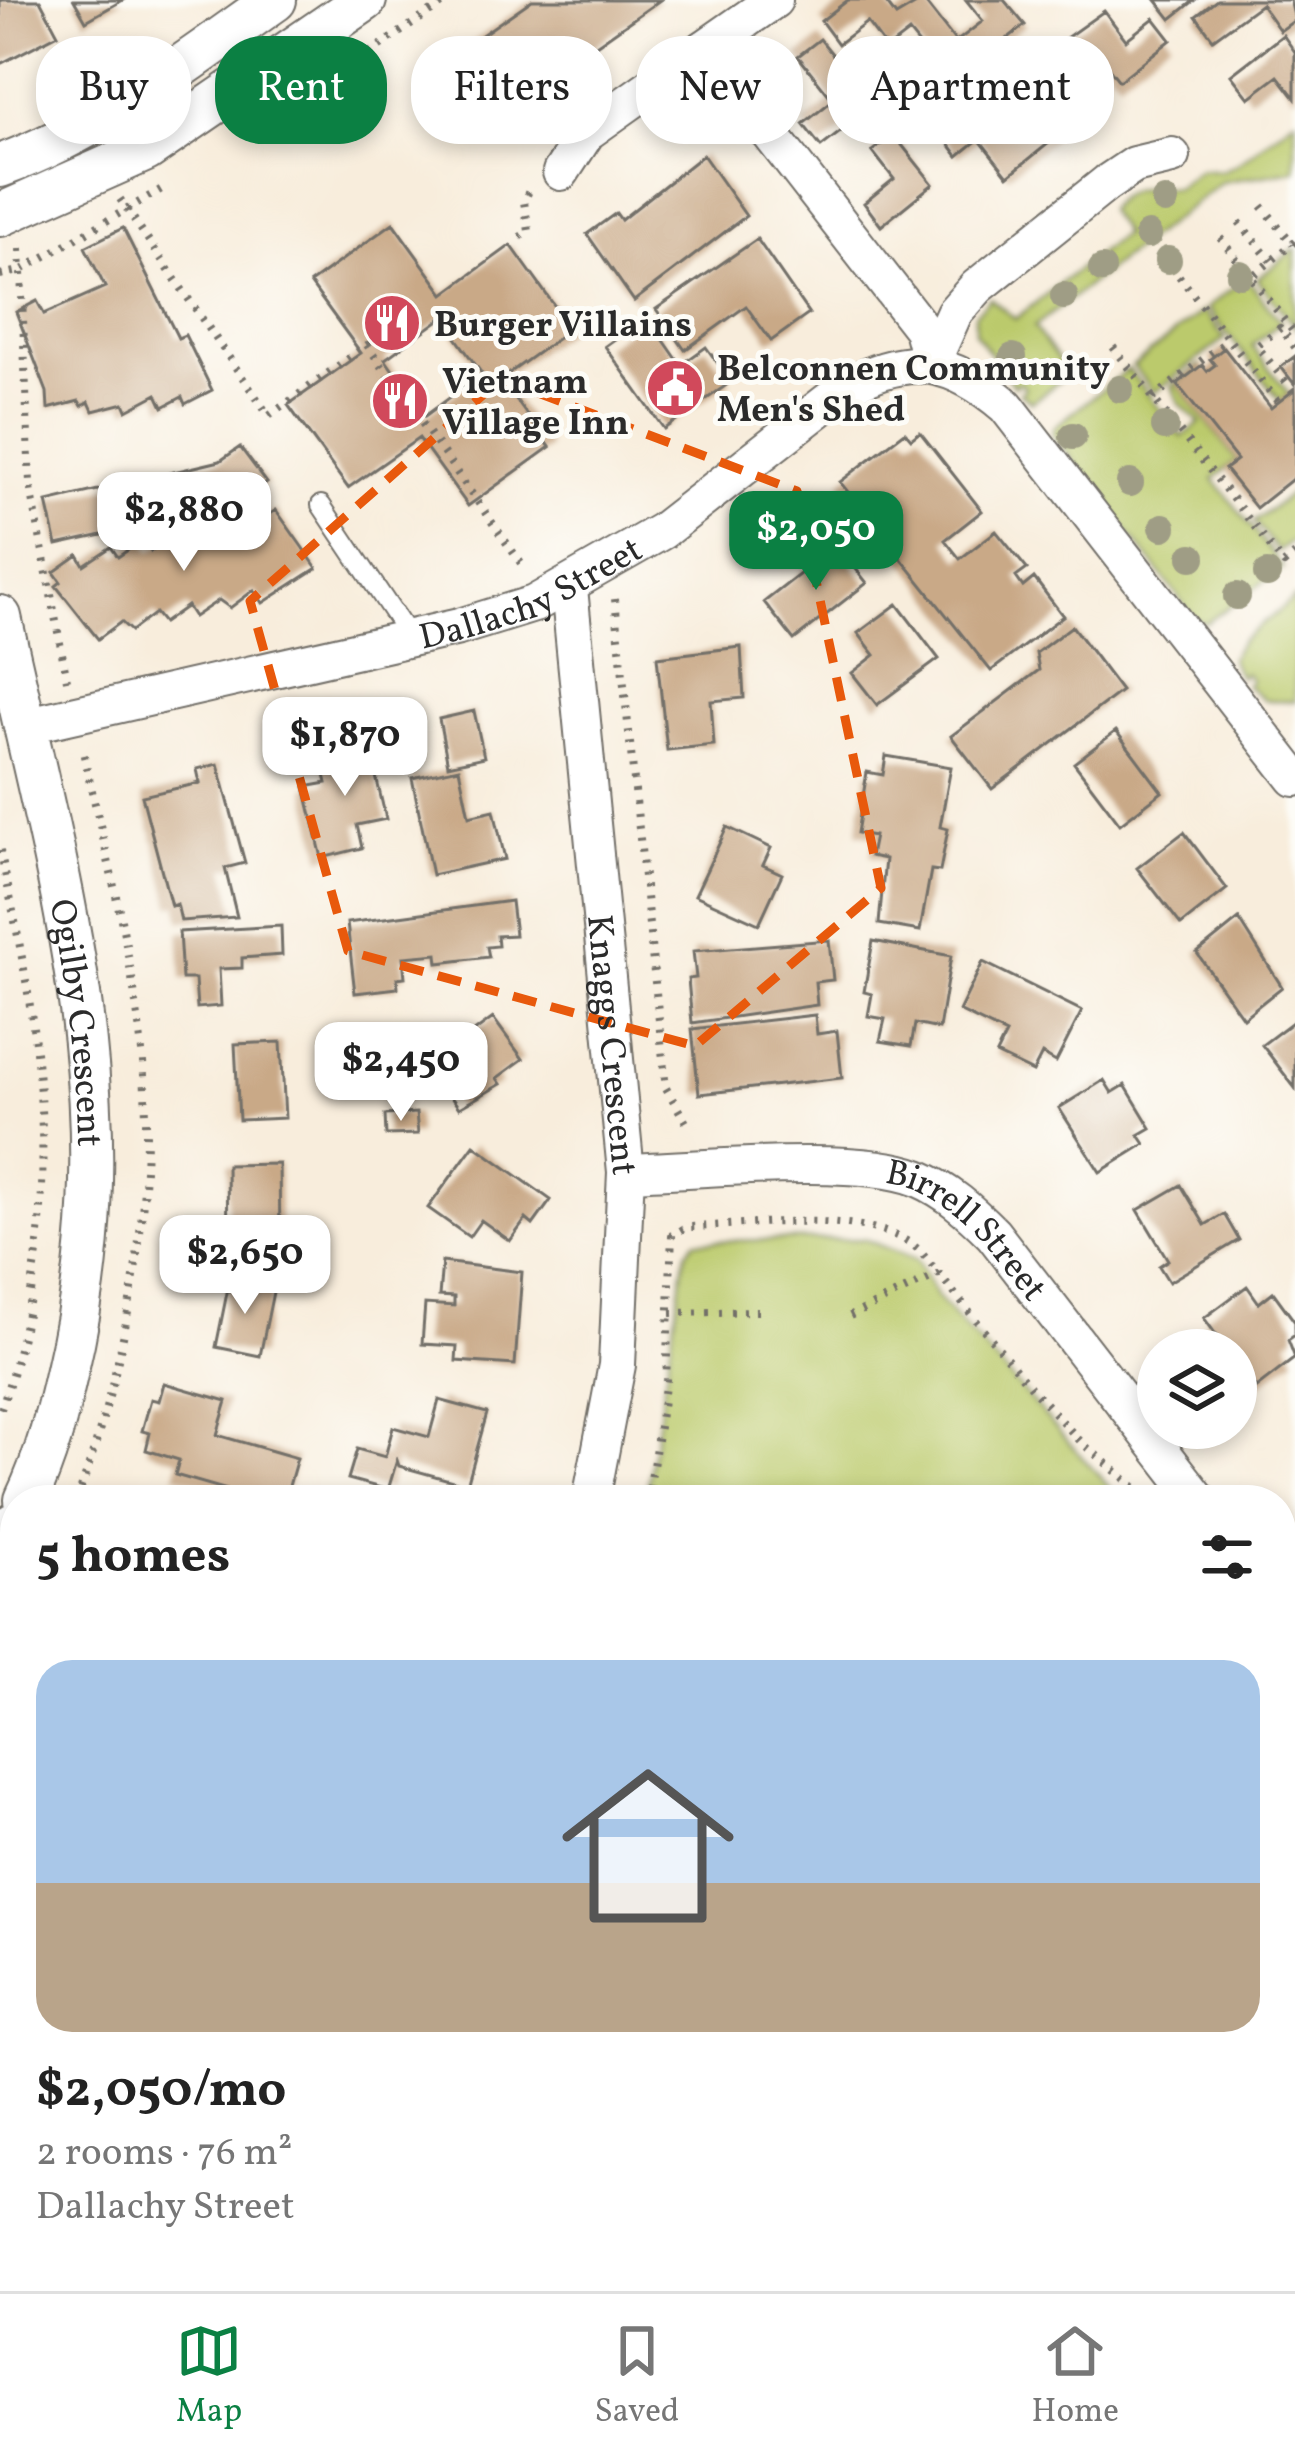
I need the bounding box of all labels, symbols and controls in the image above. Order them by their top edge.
chip: Buy [36,36,191,144]
chip: Rent [215,36,387,144]
chip: Filters [411,36,612,144]
chip: New [636,36,803,144]
chip: Apartment [827,36,1114,144]
restaurant icon: Burger Villains [361,292,423,354]
place label: Burger Villains [434,302,692,352]
place label: Belconnen Community Men's Shed [717,346,1110,437]
public building icon: Belconnen Community Men's Shed [644,357,706,419]
place label: Vietnam Village Inn [442,359,629,450]
restaurant icon: Vietnam Village Inn [369,370,431,432]
pin: $2,880 [86,472,282,574]
text: $2,880 [124,484,244,538]
pin: $2,050 [718,491,914,593]
text: $2,050 [756,503,876,557]
street label: Dallachy Street [415,526,653,664]
pin: $1,870 [247,697,443,799]
text: $1,870 [289,709,401,763]
street label: Ogilby Crescent [35,895,112,1147]
street label: Knaggs Crescent [572,913,647,1178]
pin: $2,450 [303,1022,499,1124]
text: $2,450 [342,1034,460,1088]
street label: Birrell Street [881,1149,1057,1313]
pin: $2,650 [147,1215,343,1317]
text: $2,650 [186,1227,304,1281]
map controls [1137,1329,1257,1449]
button: layers [1137,1329,1257,1449]
text: 5 homes [36,1522,230,1593]
icon: filters [1194,1524,1260,1590]
icon: home [540,1738,756,1954]
text: $2,050/mo [36,2056,287,2127]
text: 2 rooms · 76 m² [36,2127,292,2181]
text: Dallachy Street [36,2181,295,2235]
tab: Map [176,2318,242,2436]
tab: Saved [594,2318,679,2436]
tab: Home [1032,2318,1119,2436]

